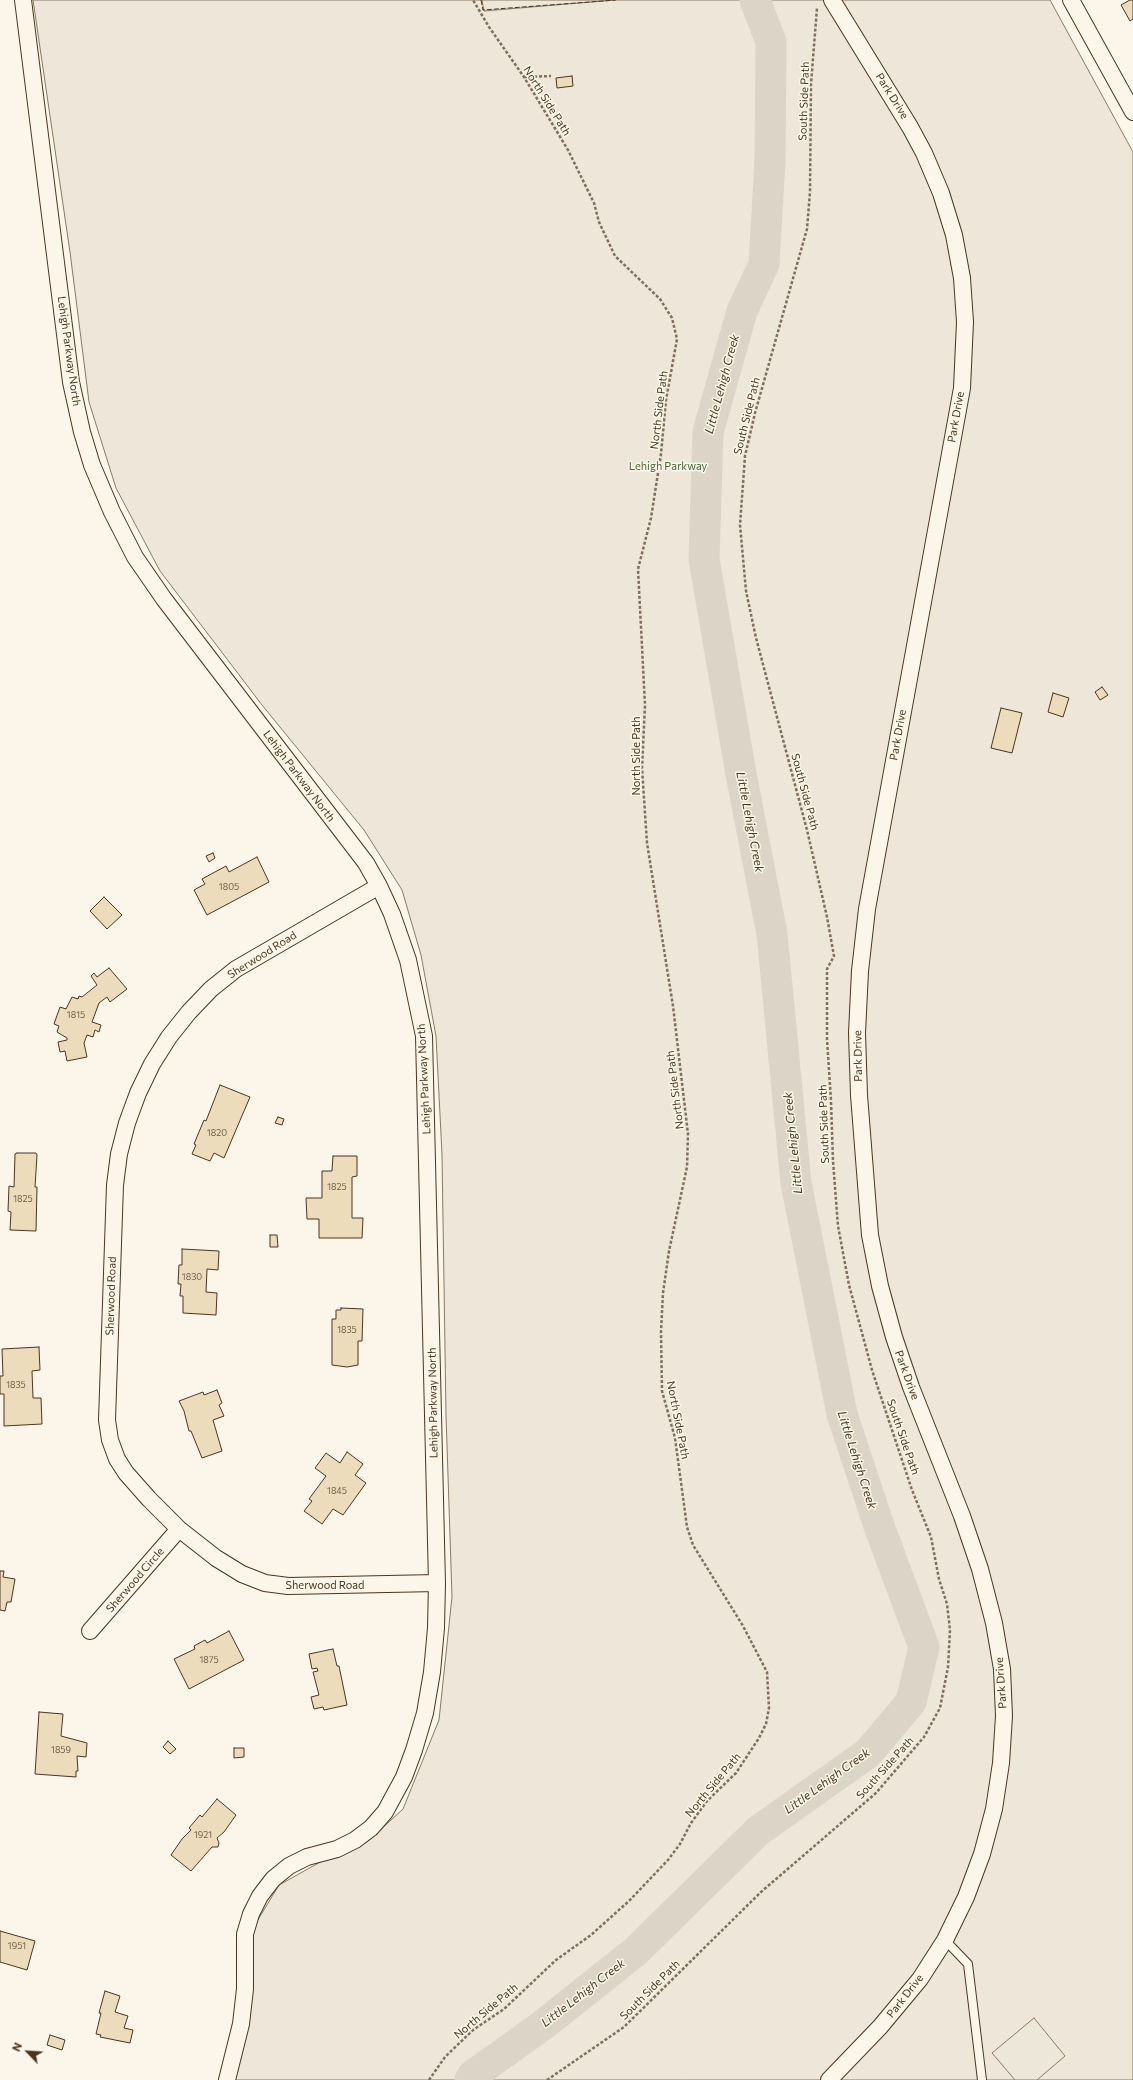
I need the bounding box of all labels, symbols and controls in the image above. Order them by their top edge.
street label: South Side Path [796,61,812,141]
street label: North Side Path [520,64,574,138]
street label: Park Drive [873,71,911,121]
street label: Lehigh Parkway North [55,295,83,407]
water label: Little Lehigh Creek [702,333,742,435]
street label: North Side Path [648,370,670,450]
street label: South Side Path [731,376,763,456]
street label: Park Drive [945,390,967,444]
park label: Lehigh Parkway [629,459,707,473]
street label: Park Drive [887,708,909,762]
street label: North Side Path [629,716,643,796]
street label: Lehigh Parkway North [260,728,338,824]
street label: South Side Path [788,752,822,832]
water label: Little Lehigh Creek [733,770,767,874]
house number: 1805 [219,882,239,892]
street label: Sherwood Road [225,929,299,981]
house number: 1815 [67,1010,85,1020]
street label: Lehigh Parkway North [415,1023,433,1135]
street label: Park Drive [851,1030,865,1082]
street label: North Side Path [664,1050,686,1130]
street label: South Side Path [816,1084,832,1164]
water label: Little Lehigh Creek [780,1091,806,1195]
house number: 1820 [207,1128,227,1138]
house number: 1825 [327,1182,347,1192]
house number: 1825 [13,1194,33,1204]
street label: Sherwood Road [103,1256,119,1336]
house number: 1830 [182,1272,202,1282]
house number: 1835 [337,1325,357,1335]
street label: Lehigh Parkway North [425,1347,441,1459]
street label: Park Drive [892,1348,922,1402]
house number: 1835 [6,1380,26,1390]
street label: North Side Path [664,1380,692,1460]
street label: South Side Path [884,1397,922,1477]
water label: Little Lehigh Creek [834,1409,880,1511]
house number: 1845 [327,1486,347,1496]
street label: Sherwood Circle [103,1545,167,1615]
street label: Sherwood Road [286,1578,364,1592]
house number: 1875 [199,1655,219,1665]
street label: Park Drive [993,1657,1009,1709]
street label: South Side Path [854,1734,916,1802]
house number: 1859 [51,1745,71,1755]
water label: Little Lehigh Creek [781,1745,873,1817]
street label: North Side Path [682,1750,744,1820]
house number: 1921 [194,1830,212,1840]
house number: 1951 [8,1941,26,1951]
water label: Little Lehigh Creek [538,1956,628,2030]
street label: South Side Path [617,1957,683,2023]
street label: Park Drive [884,1972,926,2020]
street label: North Side Path [451,1980,521,2042]
north arrow [8,2032,48,2072]
text: N [9,2040,24,2053]

